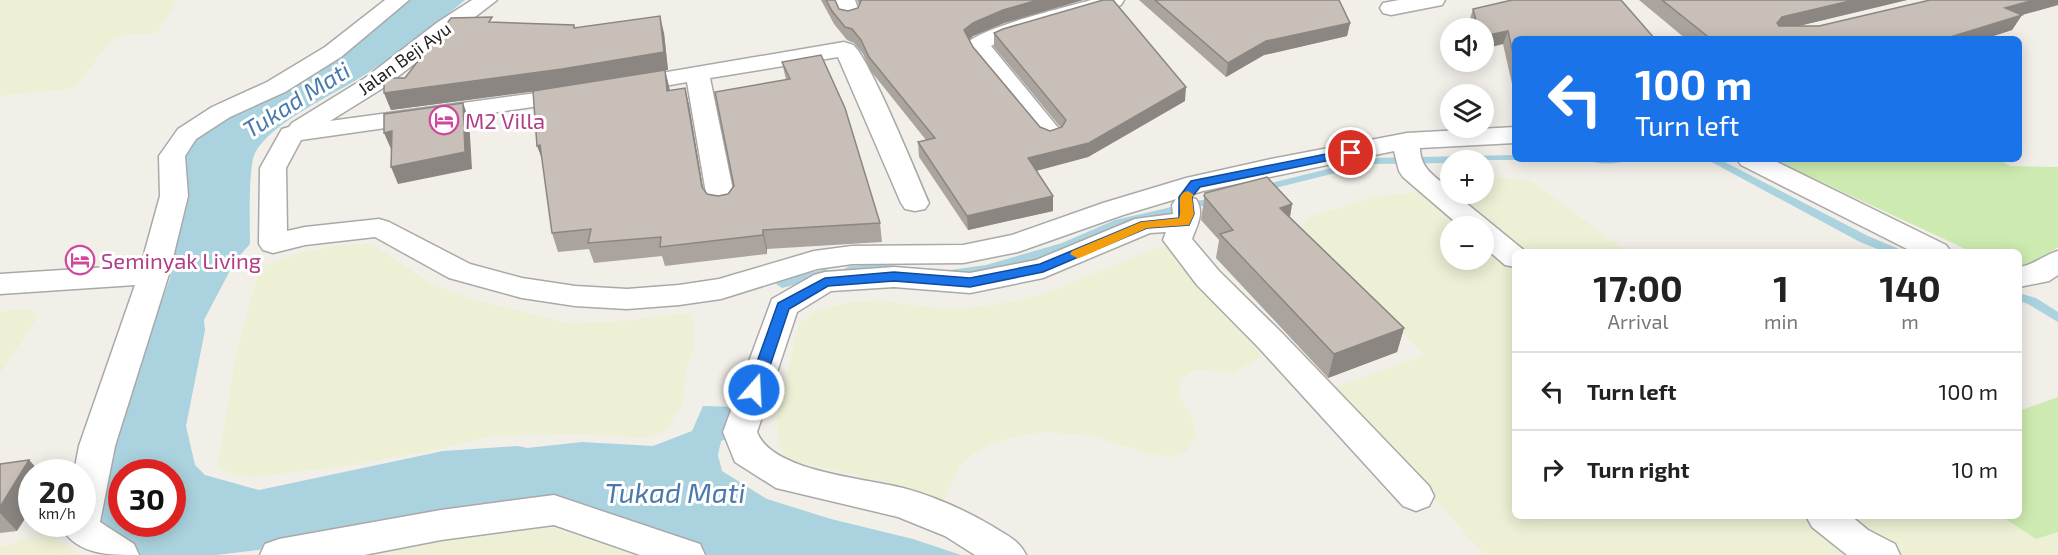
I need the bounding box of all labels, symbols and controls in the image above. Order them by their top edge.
street label: Jalan Beji Ayu [353,17,455,99]
map controls [1440,18,1494,270]
button: sound [1440,18,1494,72]
water label: Tukad Mati [237,55,355,143]
text: 100 m [1635,58,1752,108]
icon: left [1536,60,1614,138]
button: layers [1440,84,1494,138]
hotel icon: M2 Villa [428,104,460,136]
place label: M2 Villa [465,107,545,133]
text: Turn left [1635,109,1739,141]
pin [1325,127,1376,178]
icon: arrive [1334,136,1367,169]
button: + [1440,150,1494,204]
button: − [1440,216,1494,270]
hotel icon: Seminyak Living [64,244,96,276]
place label: Seminyak Living [101,247,261,273]
text: 17:00 [1593,266,1683,309]
text: 1 [1773,266,1789,309]
text: 140 [1879,266,1941,309]
text: Arrival [1608,309,1668,333]
text: min [1764,309,1798,333]
text: m [1901,309,1919,333]
position arrow [722,358,786,422]
icon: left [1536,375,1569,408]
text: Turn left [1587,378,1676,404]
text: 100 m [1939,378,1998,404]
icon: right [1536,453,1569,486]
text: Turn right [1587,456,1689,482]
text: 10 m [1952,456,1998,482]
speed limit sign: 30 [108,459,186,537]
text: 20 [39,473,75,509]
water label: Tukad Mati [605,475,745,509]
text: km/h [38,504,76,522]

